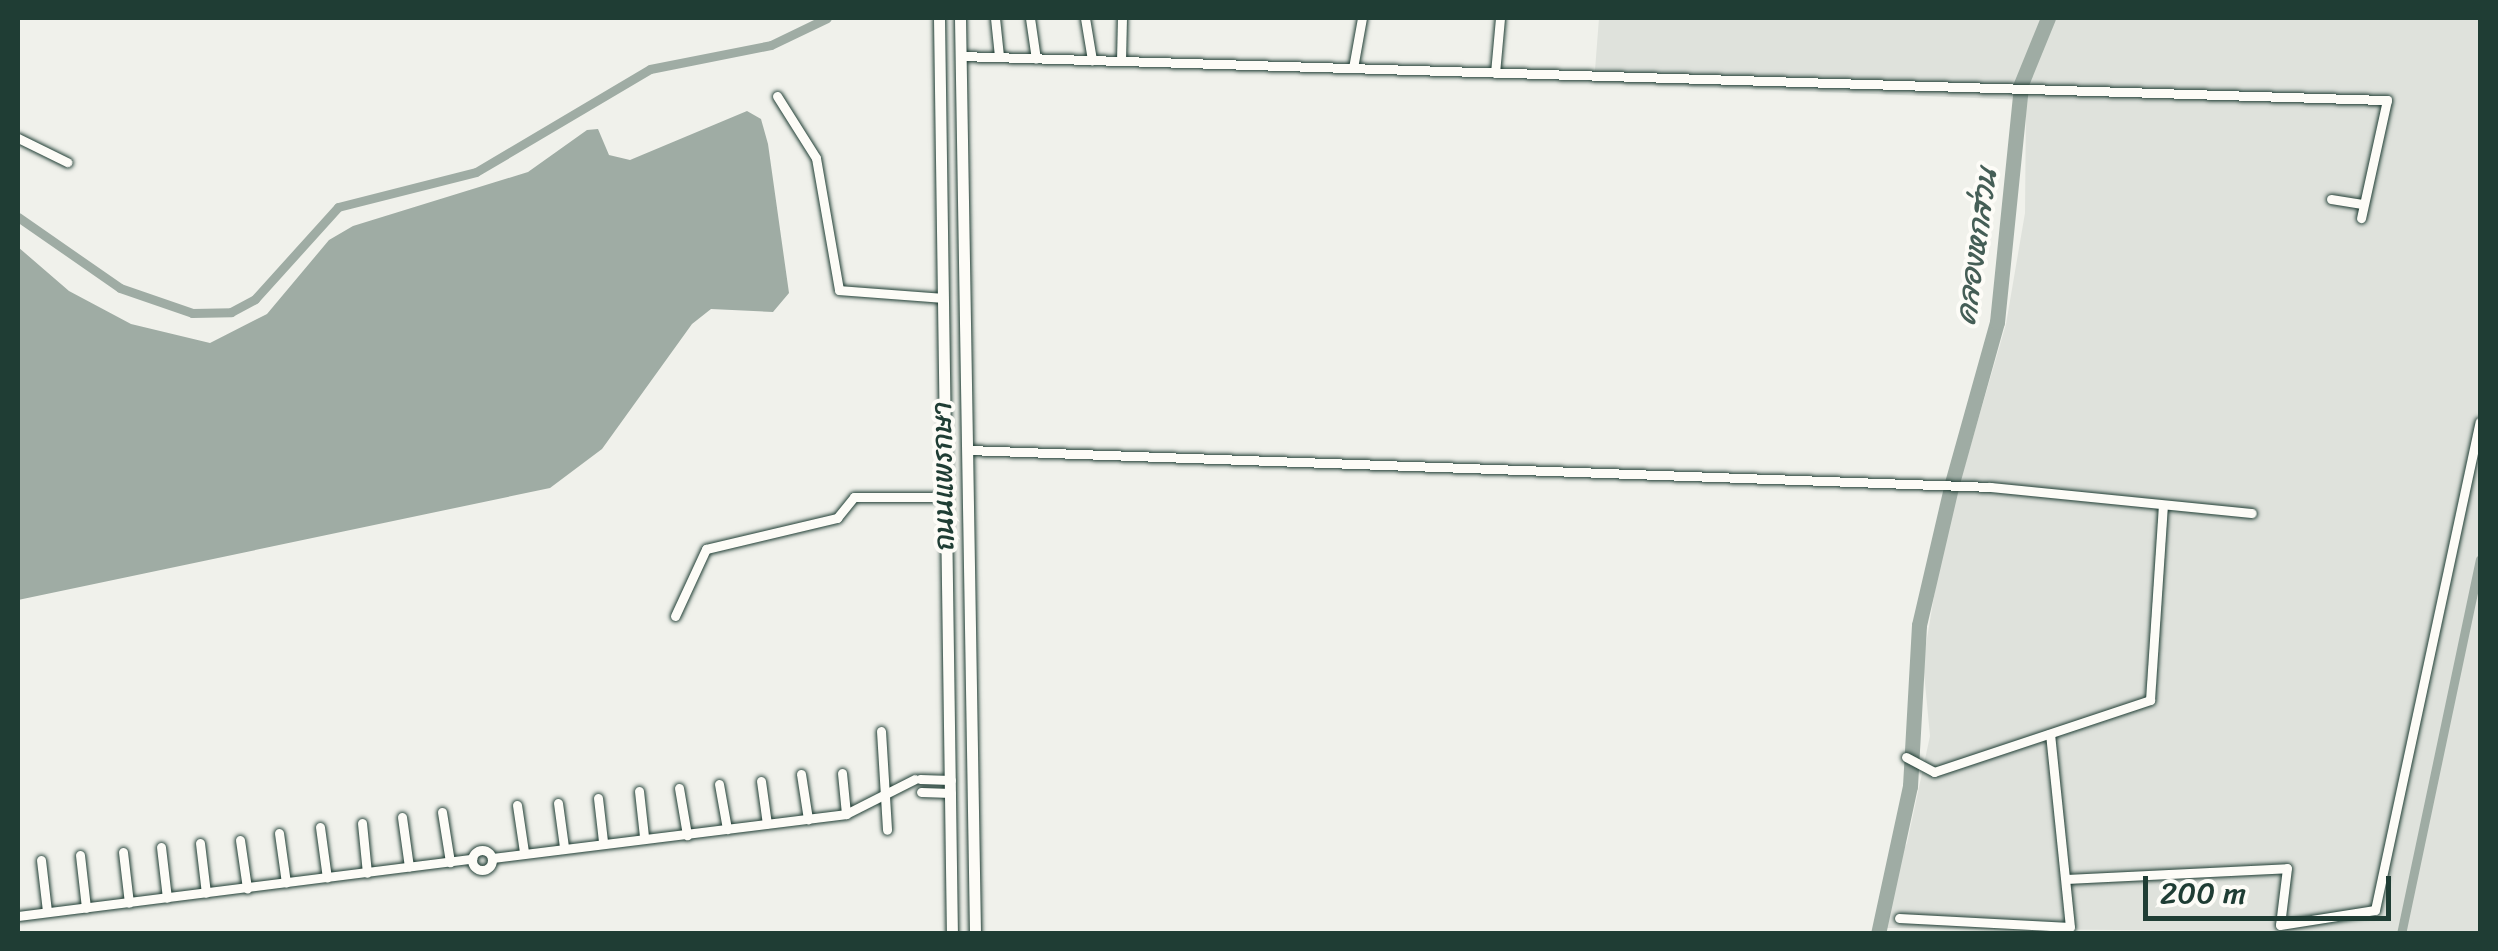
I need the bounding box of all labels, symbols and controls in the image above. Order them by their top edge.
water label: คลองหกส่วน [1947,165,2005,327]
street label: ถนนแพรกษา [925,401,961,551]
scale bar [2148,856,2396,918]
text: 200 m [2160,866,2246,920]

